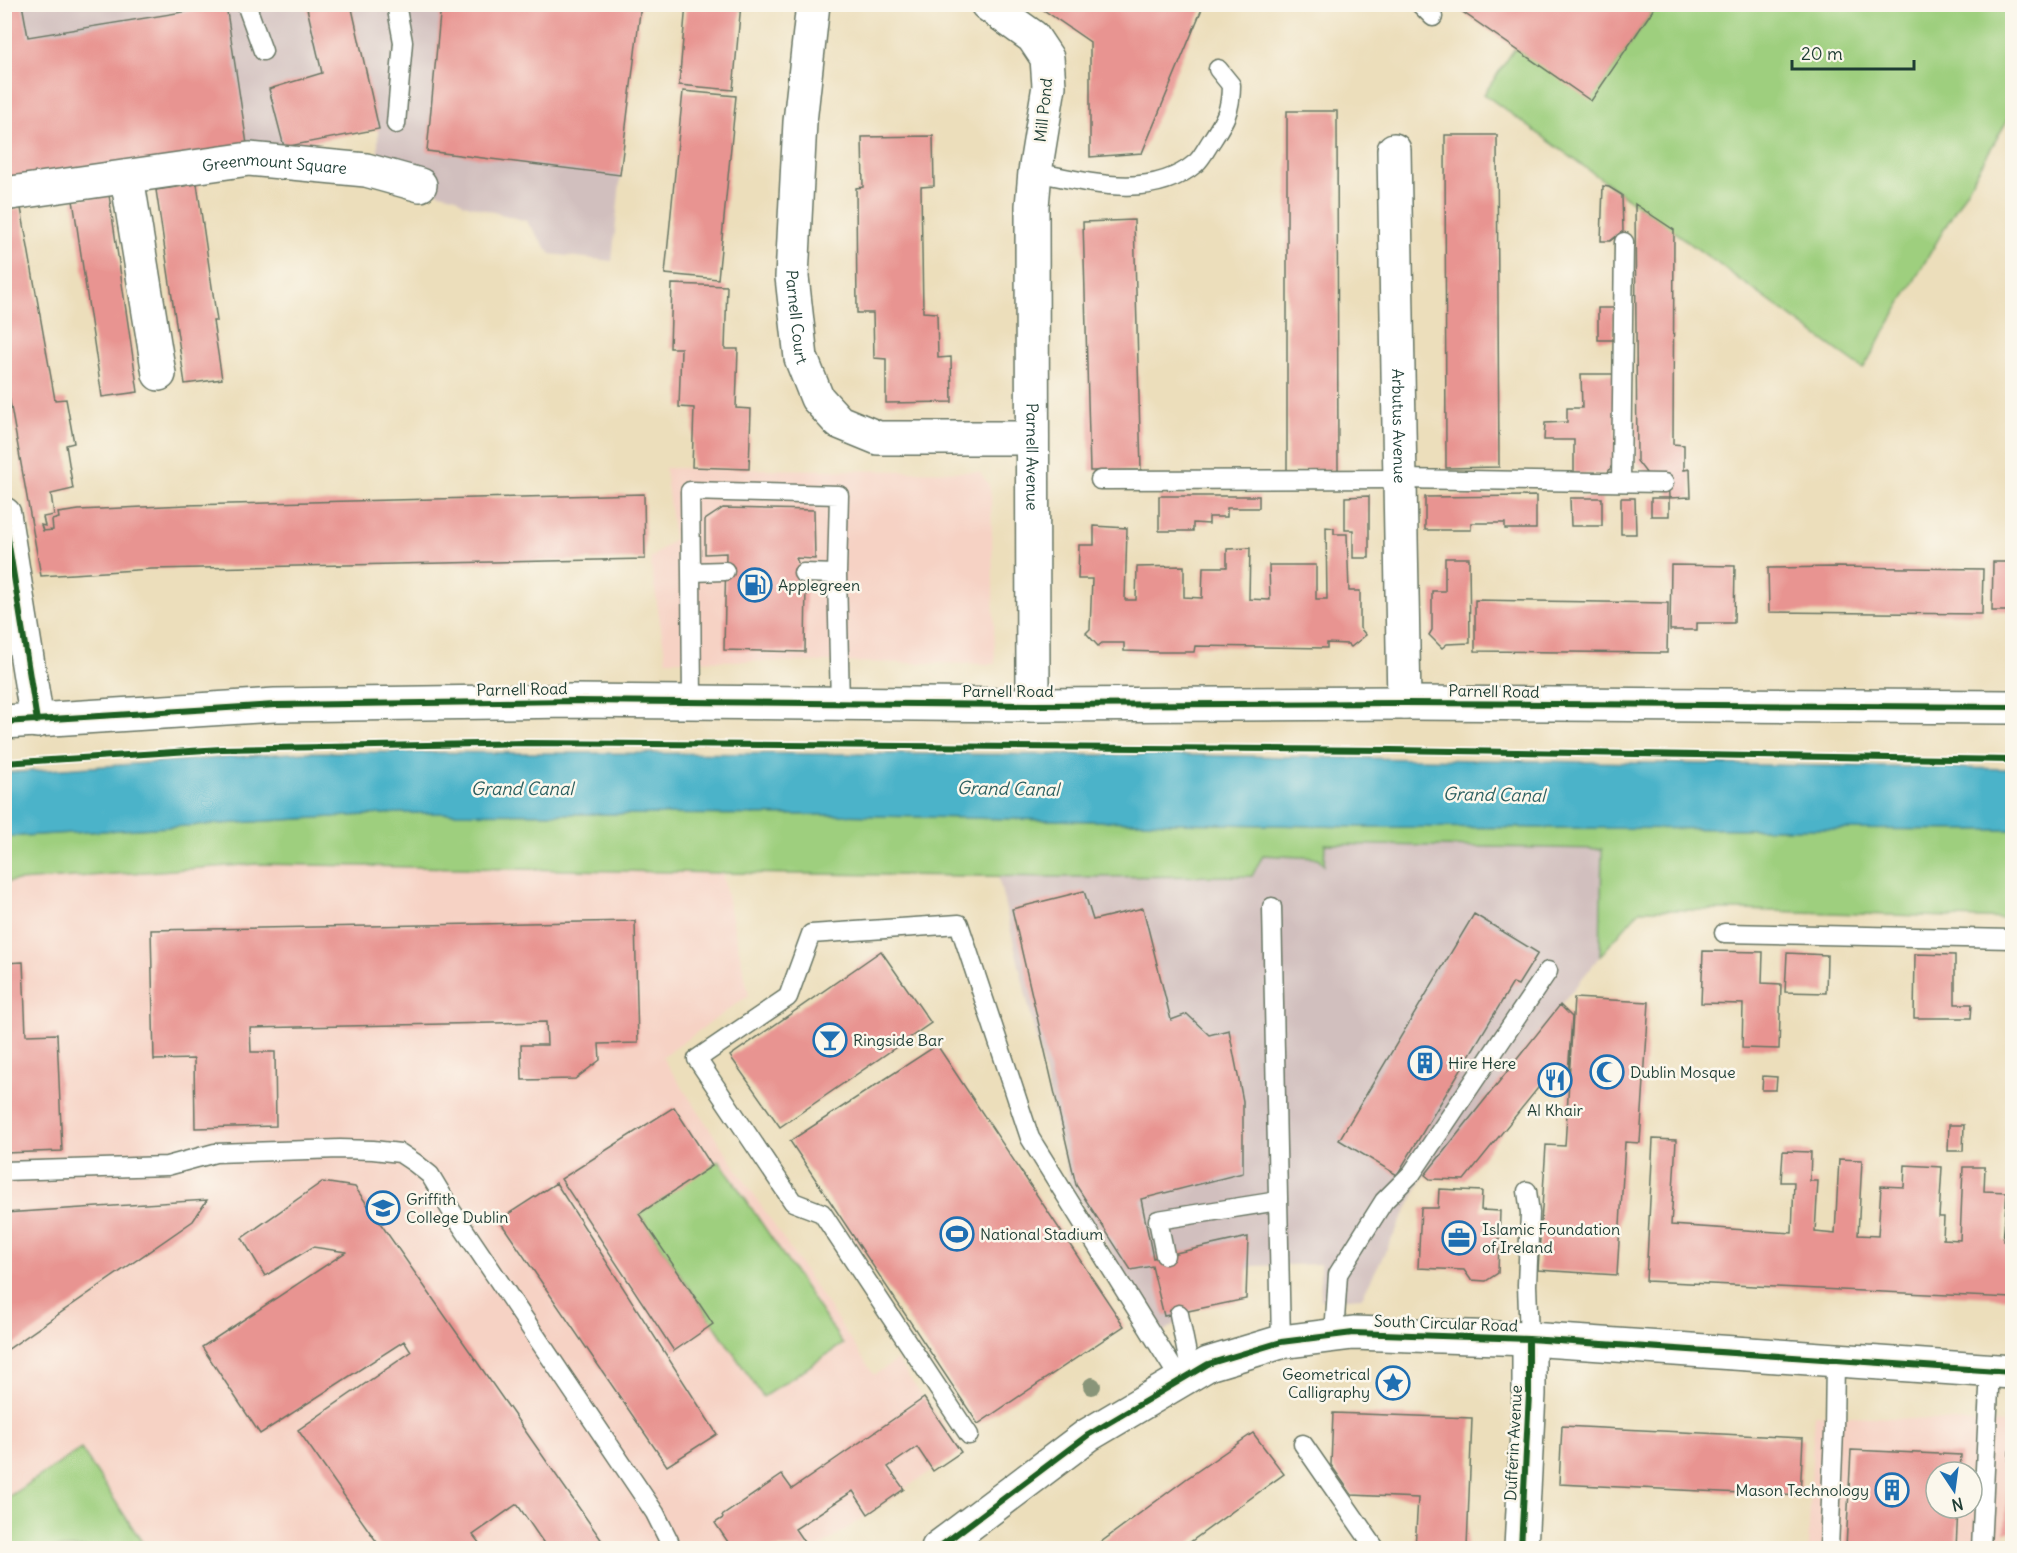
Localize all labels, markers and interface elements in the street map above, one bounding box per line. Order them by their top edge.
scale bar [1792,33,1914,71]
text: 20 m [1801,42,1843,65]
street label: Mill Pond [1030,77,1056,143]
street label: Greenmount Square [201,149,348,178]
street label: Parnell Court [782,269,813,368]
street label: Arbutus Avenue [1388,369,1410,483]
street label: Parnell Avenue [1022,403,1043,511]
fuel station icon: Applegreen [737,567,773,603]
place label: Applegreen [778,575,860,595]
street label: Parnell Road [476,678,568,700]
street label: Parnell Road [1448,680,1540,702]
street label: Parnell Road [962,681,1054,701]
water label: Grand Canal [957,776,1062,801]
water label: Grand Canal [471,777,576,800]
water label: Grand Canal [1443,782,1548,807]
bar icon: Ringside Bar [812,1022,848,1058]
place label: Ringside Bar [853,1030,944,1050]
building icon: Hire Here [1407,1045,1443,1081]
place label: Hire Here [1448,1053,1516,1073]
mosque icon: Dublin Mosque [1589,1054,1625,1090]
restaurant icon: Al Khair [1537,1062,1573,1098]
place label: Dublin Mosque [1630,1062,1736,1082]
place label: Al Khair [1527,1100,1583,1120]
place label: Griffith College Dublin [406,1189,508,1227]
school or university icon: Griffith College Dublin [365,1190,401,1226]
sports icon: National Stadium [939,1216,975,1252]
place label: Islamic Foundation of Ireland [1482,1219,1620,1257]
office icon: Islamic Foundation of Ireland [1441,1220,1477,1256]
place label: National Stadium [980,1224,1103,1244]
street label: South Circular Road [1374,1310,1518,1336]
place label: Geometrical Calligraphy [1282,1364,1370,1402]
place icon: Geometrical Calligraphy [1375,1365,1411,1401]
street label: Dufferin Avenue [1500,1384,1526,1502]
north arrow [1924,1460,1984,1520]
building icon: Mason Technology [1874,1472,1910,1508]
place label: Mason Technology [1736,1480,1869,1500]
text: N [1950,1494,1965,1516]

